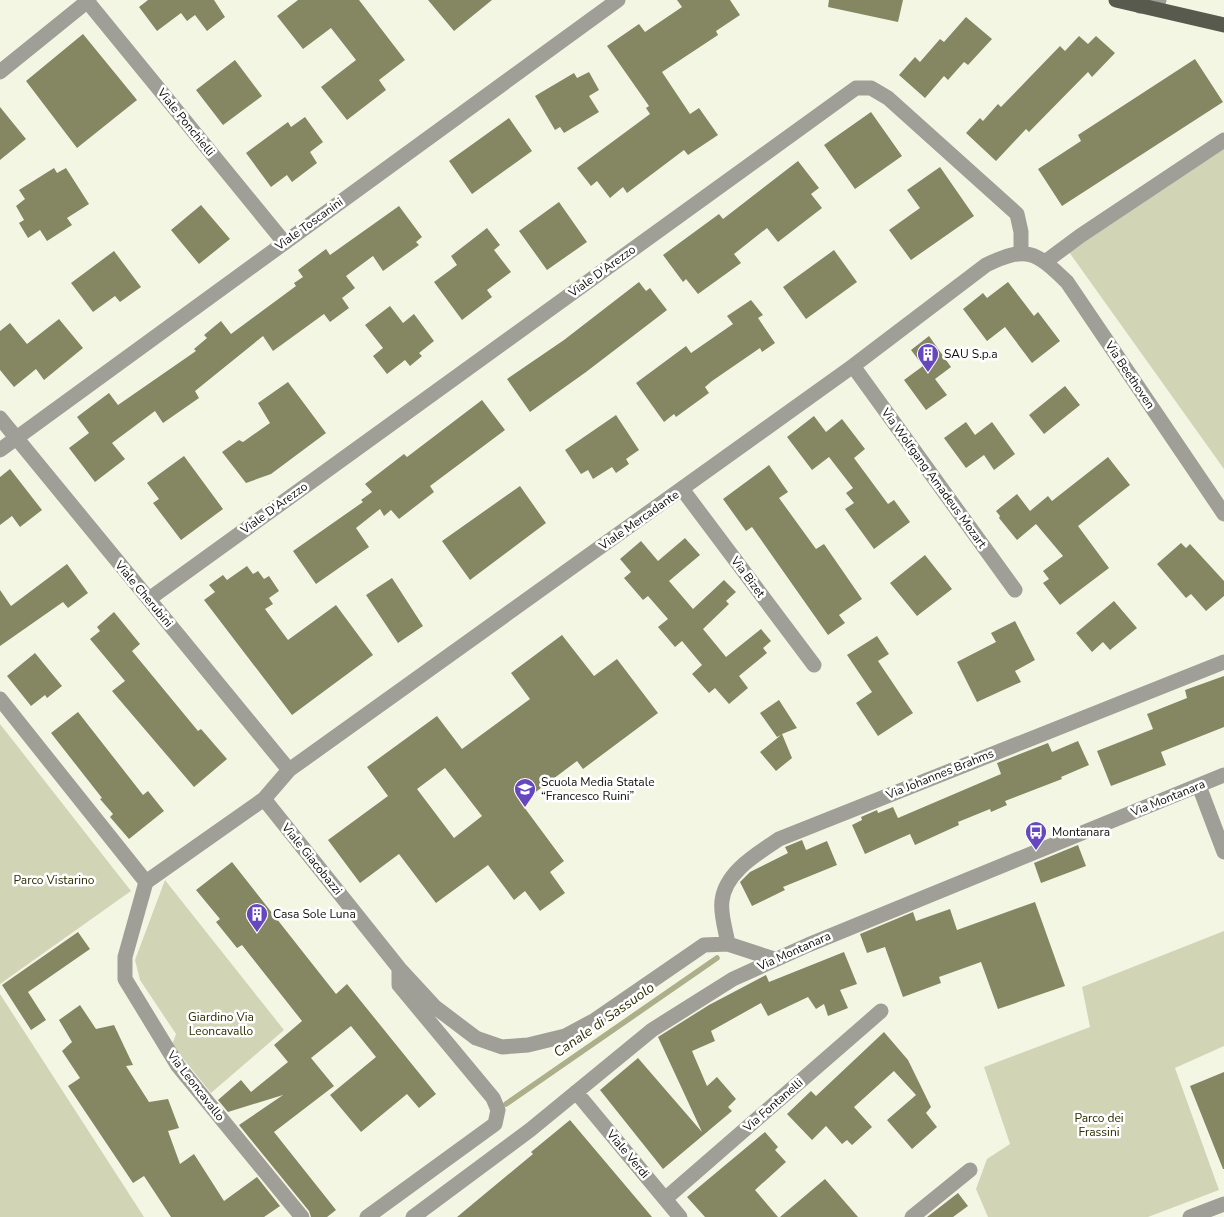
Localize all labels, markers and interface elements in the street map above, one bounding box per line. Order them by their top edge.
street label: Viale Ponchielli [153,84,218,159]
street label: Viale Toscanini [271,194,346,255]
street label: Viale D'Arezzo [565,241,639,301]
street label: Via Beethoven [1101,337,1159,412]
building icon: SAU S.p.a [916,342,940,373]
place label: SAU S.p.a [944,346,998,362]
street label: Via Wolfgang Amadeus Mozart [877,404,991,552]
street label: Viale D'Arezzo [237,478,311,538]
street label: Viale Mercadante [595,487,682,554]
street label: Via Bizet [727,552,769,601]
street label: Viale Cherubini [111,557,177,631]
street label: Via Johannes Brahms [883,745,996,803]
place label: Scuola Media Statale “Francesco Ruini” [541,774,655,804]
street label: Via Montanara [1128,776,1207,821]
school or university icon: Scuola Media Statale “Francesco Ruini” [513,777,537,808]
street label: Viale Giacobazzi [278,819,346,898]
bus stop icon: Montanara [1024,820,1048,851]
place label: Montanara [1052,824,1110,840]
park label: Parco Vistarino [14,872,95,888]
building icon: Casa Sole Luna [245,902,269,933]
place label: Casa Sole Luna [273,906,356,922]
street label: Via Montanara [754,928,833,975]
water label: Canale di Sassuolo [550,978,658,1062]
park label: Giardino Via Leoncavallo [188,1009,254,1039]
street label: Via Leoncavallo [163,1047,229,1125]
street label: Via Fontanelli [739,1075,806,1136]
park label: Parco dei Frassini [1074,1110,1124,1140]
street label: Viale Verdi [602,1126,653,1181]

